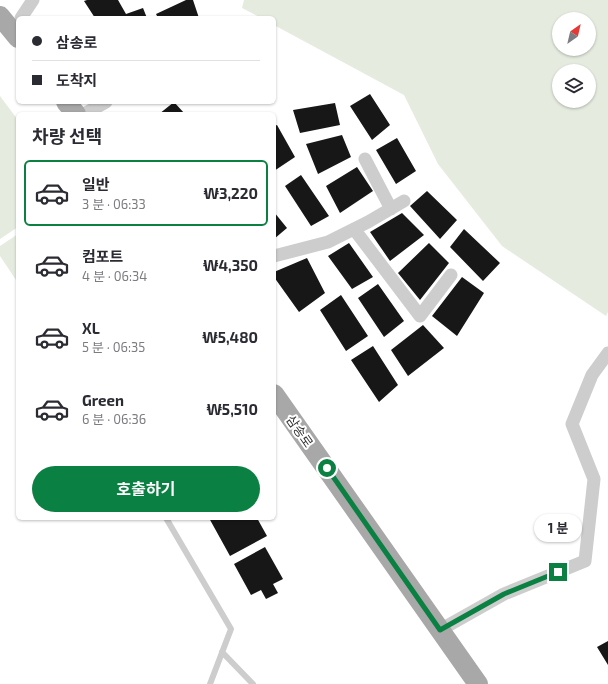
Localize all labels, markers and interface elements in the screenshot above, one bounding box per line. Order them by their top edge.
north arrow [552,12,596,56]
map controls [552,12,596,108]
text: 삼송로 [56,33,97,51]
button: layers [552,64,596,108]
text: 도착지 [56,71,97,89]
text: 차량 선택 [32,125,102,147]
icon: car [34,175,70,211]
text: 일반 [82,175,110,193]
text: ₩3,220 [204,184,258,202]
text: 3 분 · 06:33 [82,196,146,212]
icon: car [34,247,70,283]
text: 컴포트 [82,247,123,265]
text: ₩4,350 [203,256,258,274]
text: 4 분 · 06:34 [82,268,147,284]
icon: car [34,319,70,355]
text: XL [82,319,100,337]
text: ₩5,480 [202,328,258,346]
text: 5 분 · 06:35 [82,339,145,355]
icon: car [34,391,70,427]
text: Green [82,391,124,409]
text: ₩5,510 [206,400,258,418]
text: 6 분 · 06:36 [82,411,146,427]
street label: 삼송로 [283,412,317,450]
route start [318,459,336,477]
button: 호출하기 [32,466,260,512]
callout: 1 분 [534,514,582,542]
text: 1 분 [548,520,568,536]
route end [549,563,567,581]

